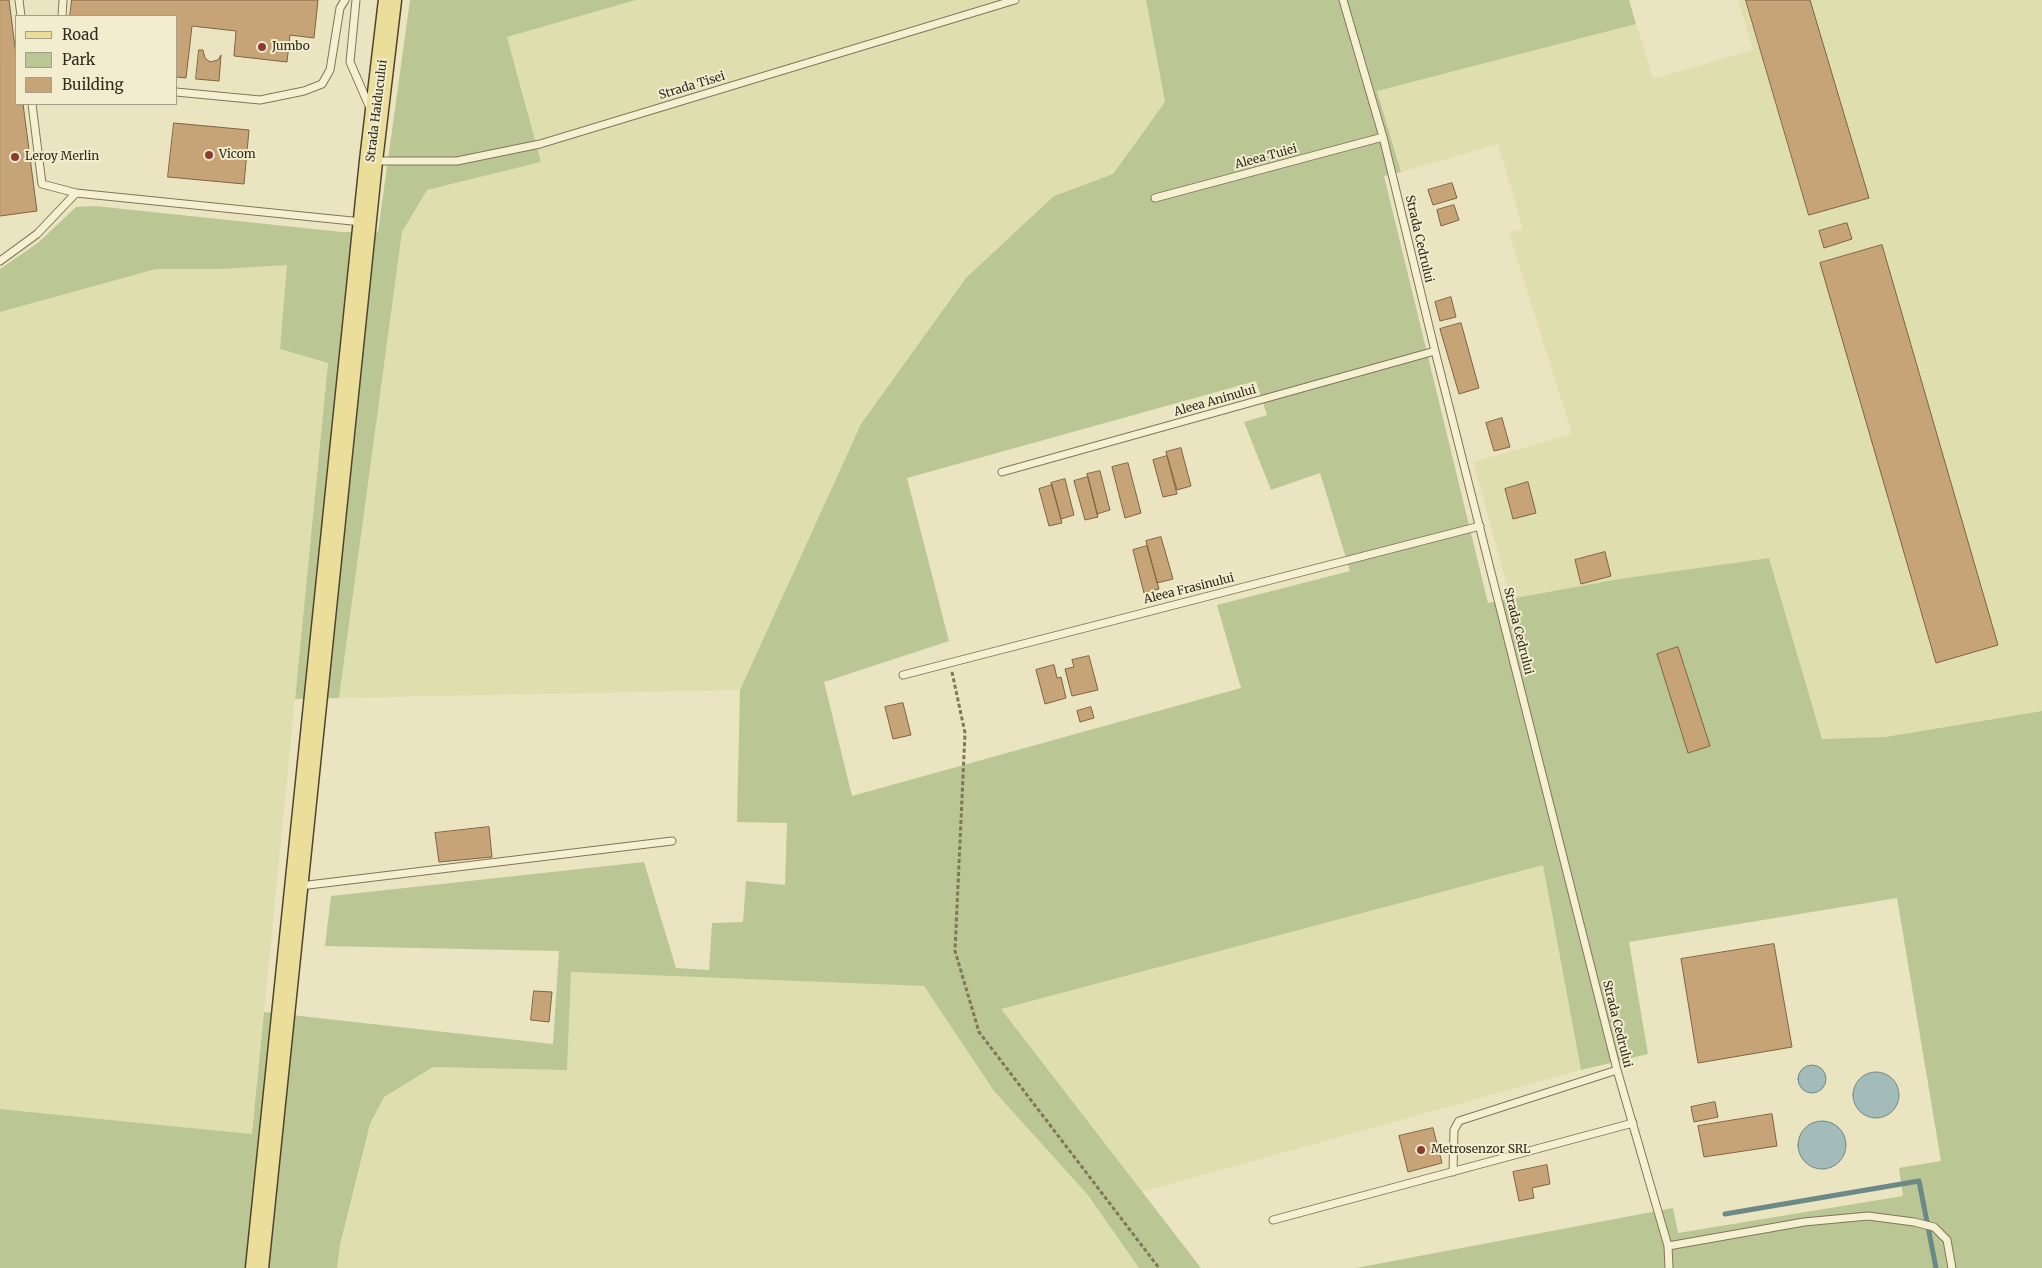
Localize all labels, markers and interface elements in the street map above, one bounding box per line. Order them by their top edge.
legend [15,15,178,105]
text: Road [62,25,98,44]
place label: Jumbo [272,40,310,54]
marker: Jumbo [256,41,268,53]
text: Park [62,50,95,69]
street label: Strada Haiducului [364,59,390,163]
street label: Strada Tisei [657,69,727,103]
text: Building [62,75,124,94]
street label: Aleea Tuiei [1233,142,1299,172]
place label: Vicom [219,148,256,162]
marker: Vicom [203,149,215,161]
place label: Leroy Merlin [25,150,99,164]
marker: Leroy Merlin [9,151,21,163]
street label: Strada Cedrului [1402,194,1436,284]
street label: Aleea Aninului [1172,382,1258,420]
street label: Aleea Frasinului [1142,571,1236,607]
street label: Strada Cedrului [1500,586,1536,676]
street label: Strada Cedrului [1599,979,1635,1069]
place label: Metrosenzor SRL [1431,1143,1530,1157]
marker: Metrosenzor SRL [1415,1144,1427,1156]

